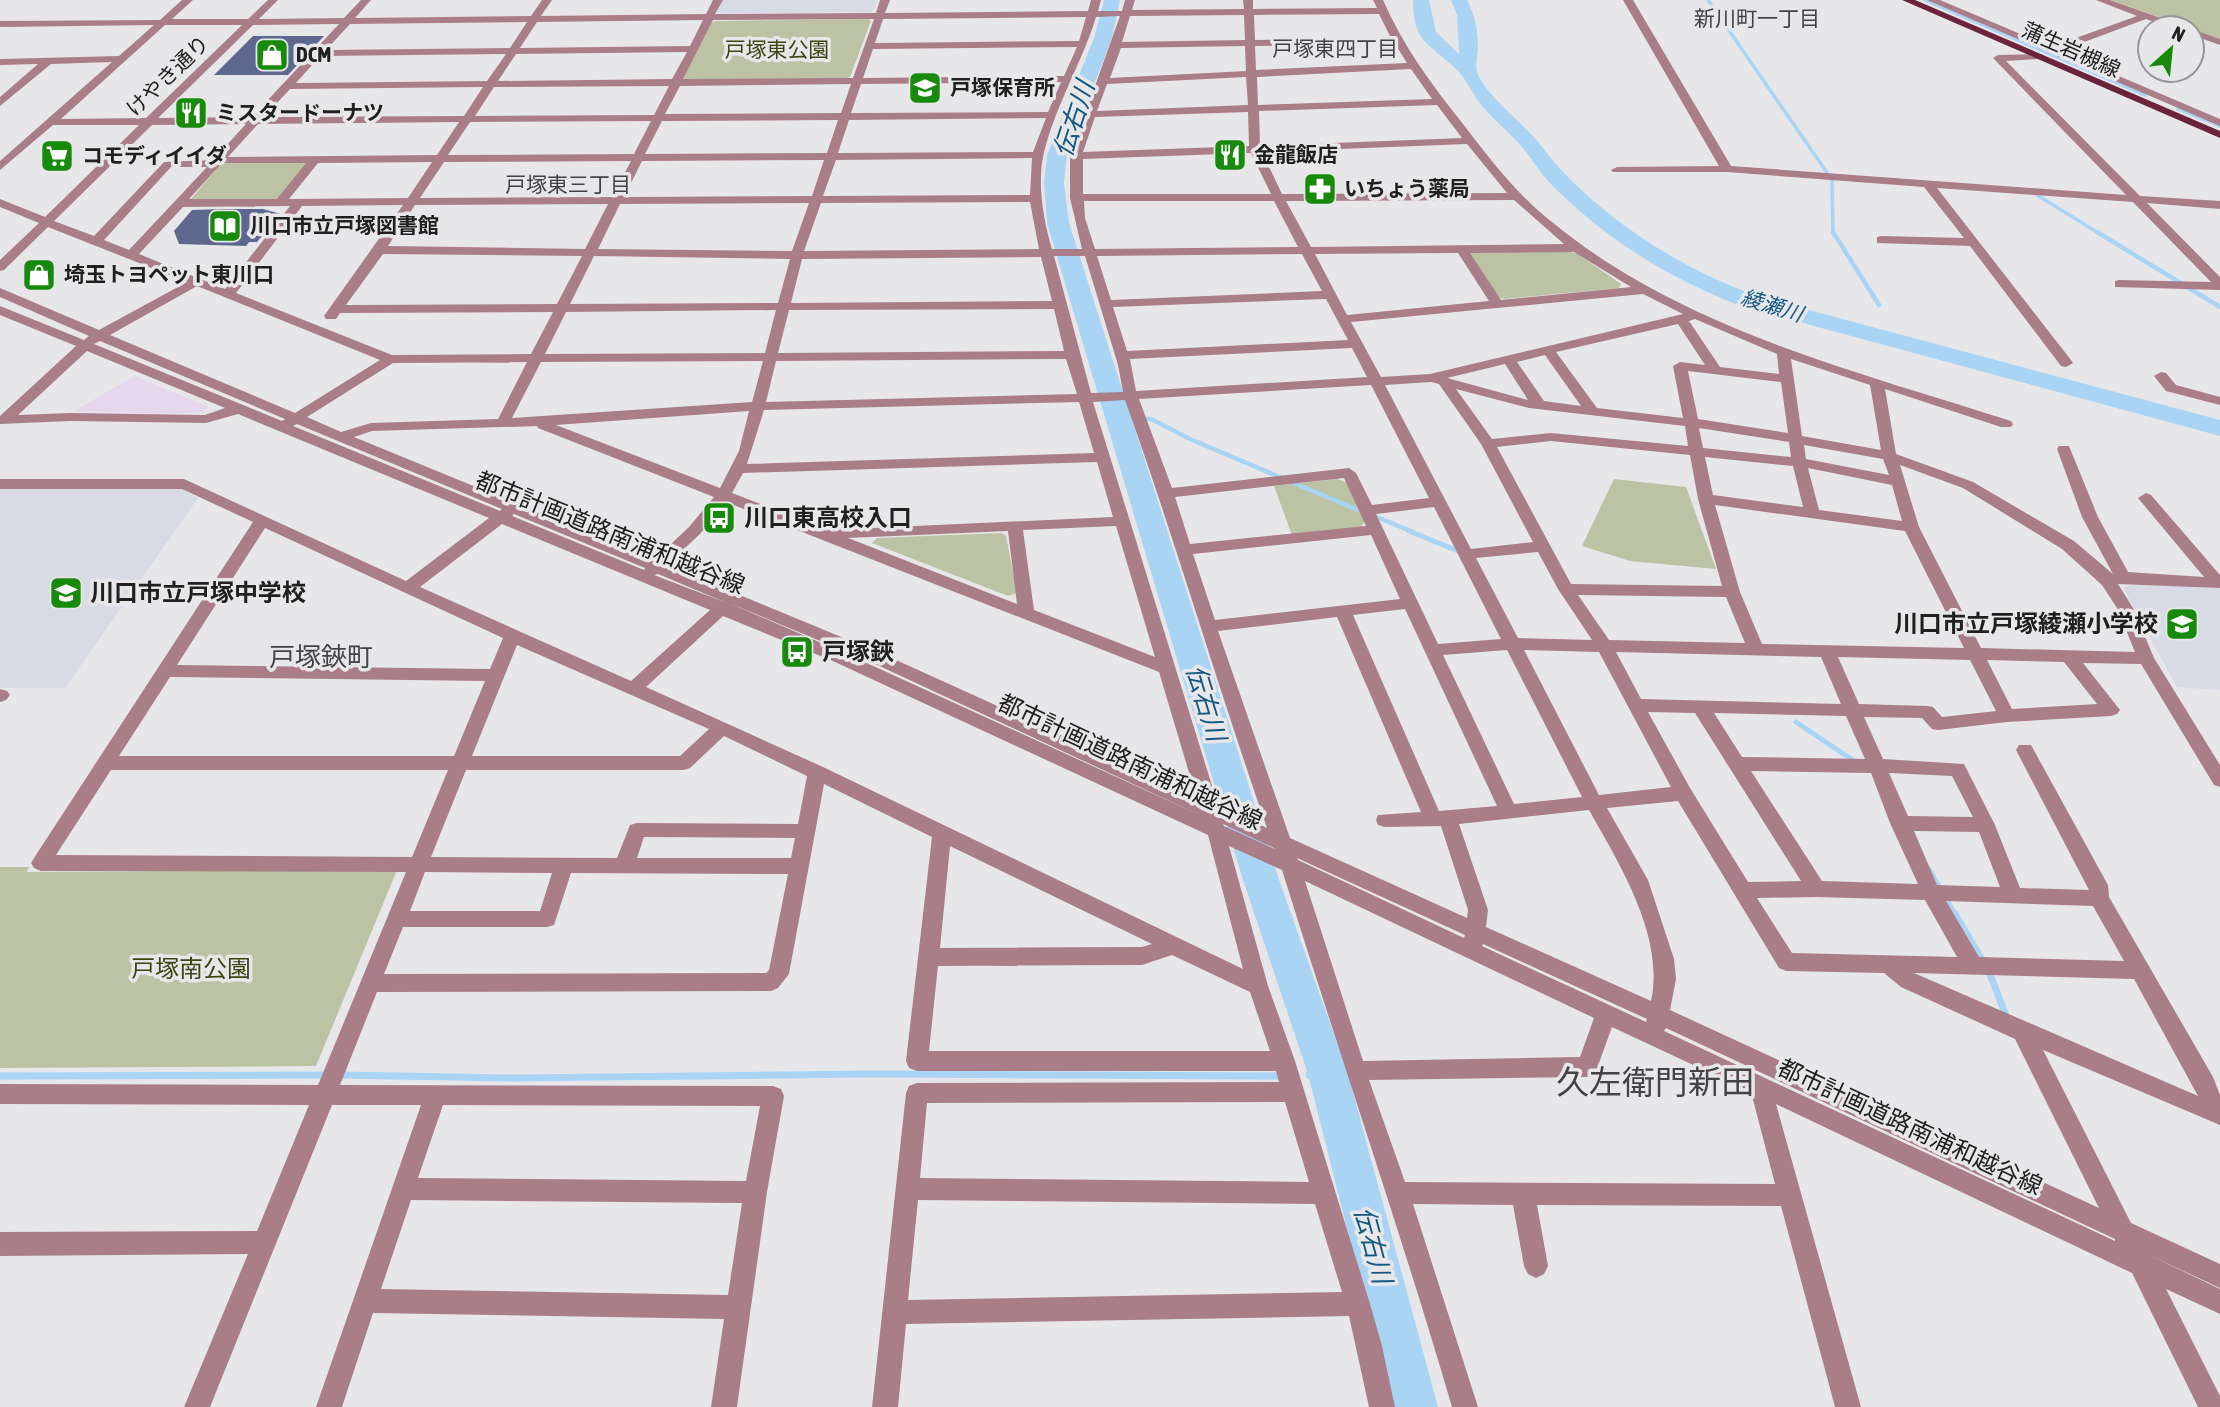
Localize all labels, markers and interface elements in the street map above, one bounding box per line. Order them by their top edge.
district label: 新川町一丁目 [1694,6,1820,30]
north arrow [2136,14,2206,84]
street label: 蒲生岩槻線 [2019,17,2124,81]
text: N [2169,22,2189,46]
street label: けやき通り [121,30,213,120]
shop icon: DCM [253,36,291,74]
district label: 戸塚東四丁目 [1272,36,1398,60]
park label: 戸塚東公園 [725,37,830,61]
place label: DCM [296,42,331,66]
school or university icon: 戸塚保育所 [906,69,944,107]
water label: 伝右川 [1048,74,1101,161]
place label: 戸塚保育所 [950,75,1055,99]
restaurant icon: ミスタードーナツ [172,94,210,132]
place label: ミスタードーナツ [216,100,384,124]
restaurant icon: 金龍飯店 [1211,136,1249,174]
supermarket icon: コモディイイダ [38,137,76,175]
place label: 金龍飯店 [1254,142,1338,166]
place label: コモディイイダ [82,143,227,167]
pharmacy icon: いちょう薬局 [1301,170,1339,208]
district label: 戸塚東三丁目 [505,172,631,196]
place label: いちょう薬局 [1344,176,1470,200]
library icon: 川口市立戸塚図書館 [206,207,244,245]
place label: 川口市立戸塚図書館 [250,213,439,237]
shop icon: 埼玉トヨペット東川口 [20,256,58,294]
place label: 埼玉トヨペット東川口 [64,262,274,286]
water label: 綾瀬川 [1739,284,1808,326]
street label: 都市計画道路南浦和越谷線 [472,466,749,599]
bus stop icon: 川口東高校入口 [700,499,738,537]
place label: 川口東高校入口 [744,504,912,531]
school or university icon: 川口市立戸塚中学校 [47,574,85,612]
place label: 川口市立戸塚中学校 [90,579,306,606]
school or university icon: 川口市立戸塚綾瀬小学校 [2163,605,2201,643]
place label: 川口市立戸塚綾瀬小学校 [1894,610,2158,637]
bus stop icon: 戸塚鋏 [778,633,816,671]
place label: 戸塚鋏 [822,638,894,665]
district label: 戸塚鋏町 [269,642,373,672]
water label: 伝右川 [1180,661,1233,748]
street label: 都市計画道路南浦和越谷線 [994,688,1266,835]
park label: 戸塚南公園 [131,955,251,982]
street label: 都市計画道路南浦和越谷線 [1774,1053,2046,1200]
district label: 久左衛門新田 [1556,1063,1754,1101]
water label: 伝右川 [1348,1203,1398,1289]

